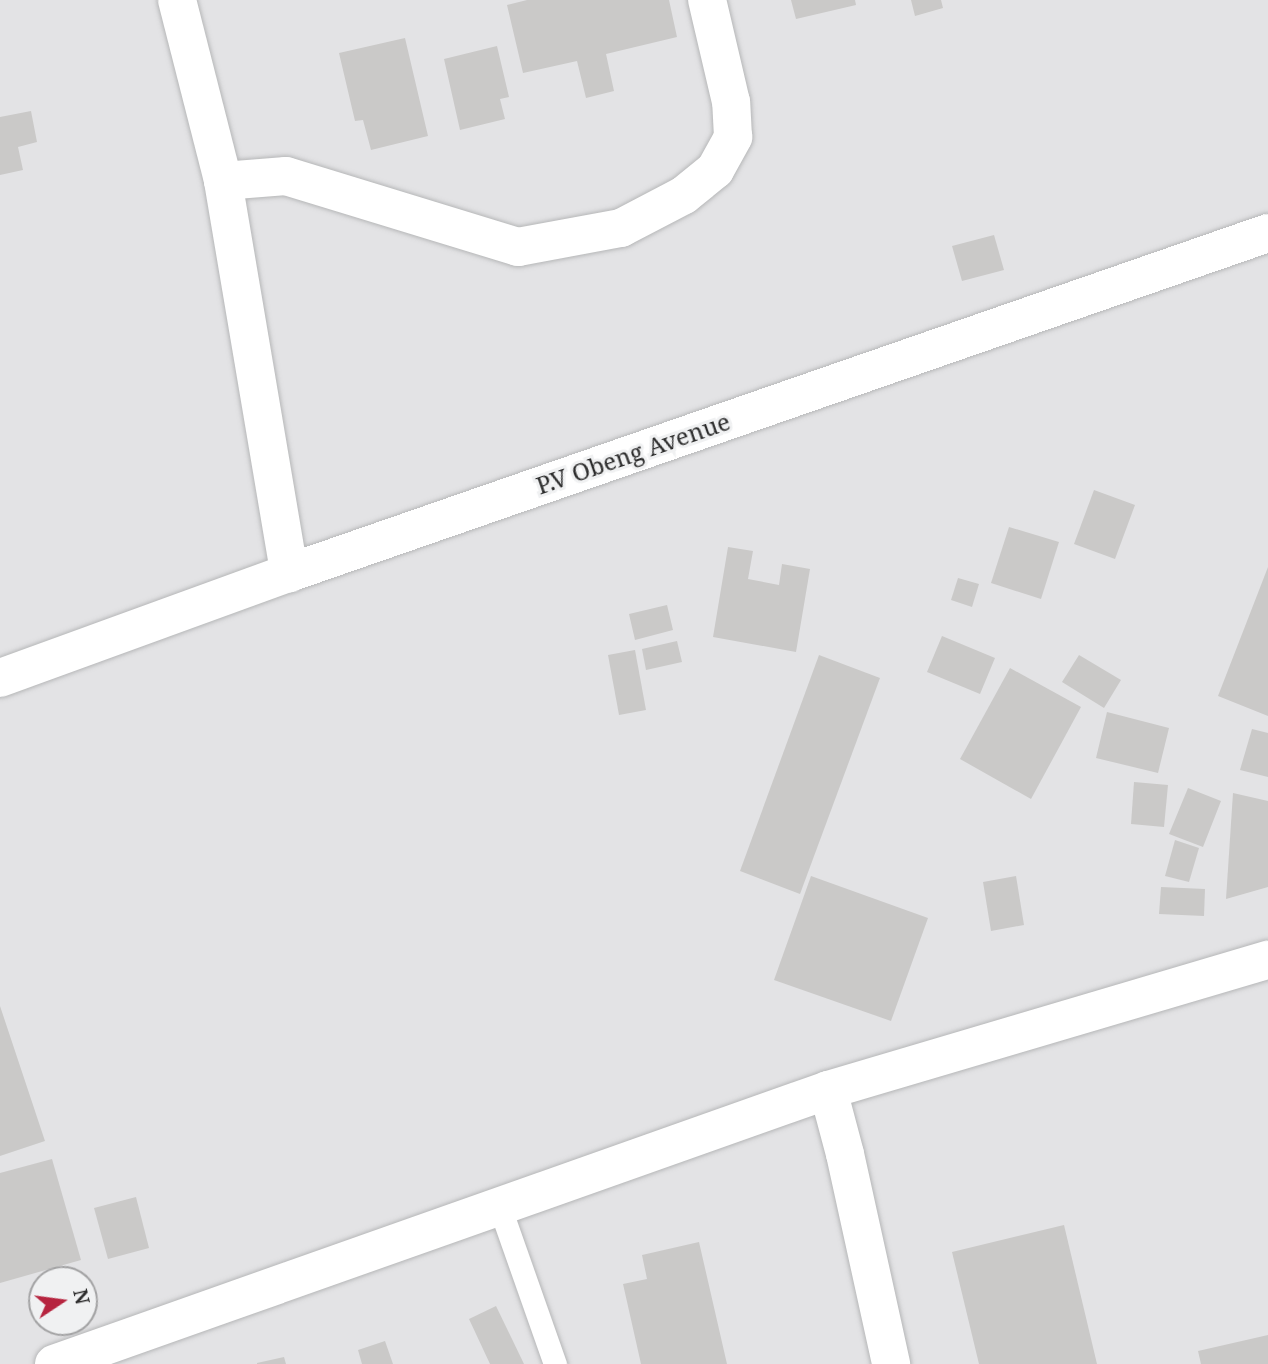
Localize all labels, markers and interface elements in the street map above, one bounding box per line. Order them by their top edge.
street label: P.V Obeng Avenue [532,406,734,500]
north arrow [28,1266,98,1336]
text: N [67,1286,96,1307]

